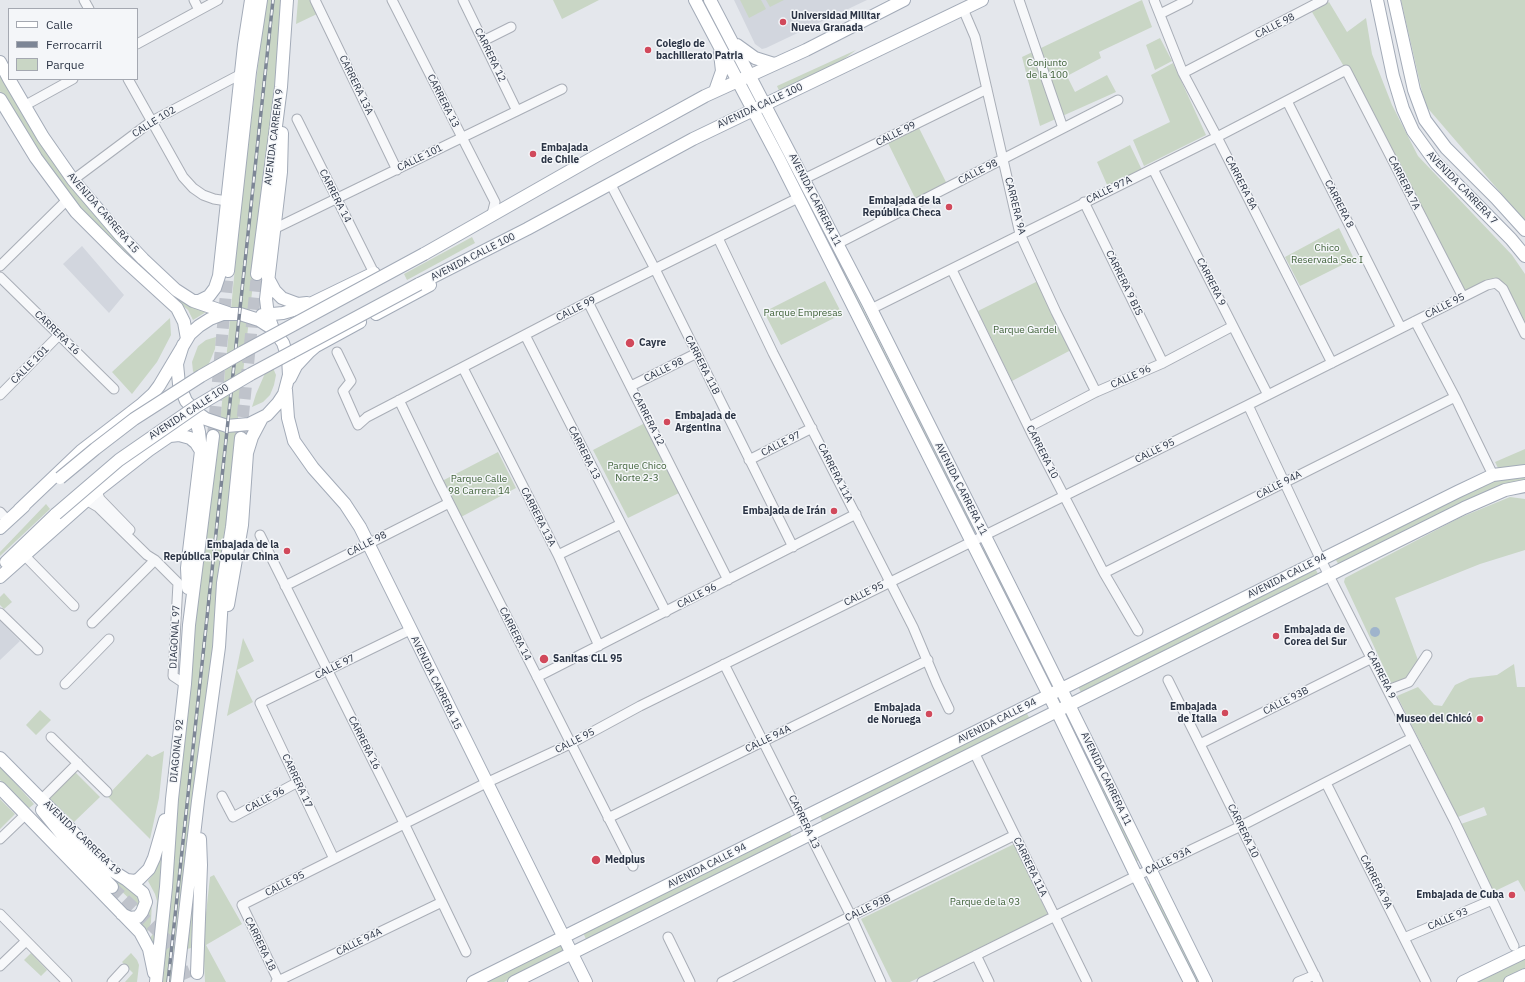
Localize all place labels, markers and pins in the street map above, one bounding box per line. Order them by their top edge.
place label: Universidad Militar Nueva Granada [791,10,880,34]
marker: Universidad Militar Nueva Granada [778,17,788,27]
place label: Colegio de bachillerato Patria [656,38,743,62]
marker: Colegio de bachillerato Patria [643,45,653,55]
place label: Embajada de Chile [541,142,588,166]
marker: Embajada de Chile [528,149,538,159]
place label: Embajada de la República Checa [863,195,941,218]
marker: Embajada de la República Checa [944,202,954,212]
marker: Cayre [624,337,636,349]
place label: Cayre [639,337,666,349]
place label: Embajada de Argentina [675,410,736,434]
marker: Embajada de Argentina [662,417,672,427]
place label: Embajada de Irán [743,505,826,517]
marker: Embajada de Irán [829,506,839,516]
place label: Embajada de la República Popular China [163,539,279,562]
marker: Embajada de la República Popular China [282,546,292,556]
place label: Embajada de Corea del Sur [1284,624,1347,648]
marker: Embajada de Corea del Sur [1271,631,1281,641]
marker: Sanitas CLL 95 [538,653,550,665]
place label: Sanitas CLL 95 [553,653,622,665]
place label: Embajada de Italia [1170,701,1217,724]
place label: Embajada de Noruega [867,702,921,726]
marker: Embajada de Italia [1220,708,1230,718]
marker: Embajada de Noruega [924,709,934,719]
place label: Museo del Chicó [1396,713,1472,725]
marker: Museo del Chicó [1475,714,1485,724]
marker: Medplus [590,854,602,866]
place label: Medplus [605,854,645,866]
place label: Embajada de Cuba [1416,889,1504,901]
marker: Embajada de Cuba [1507,890,1517,900]

